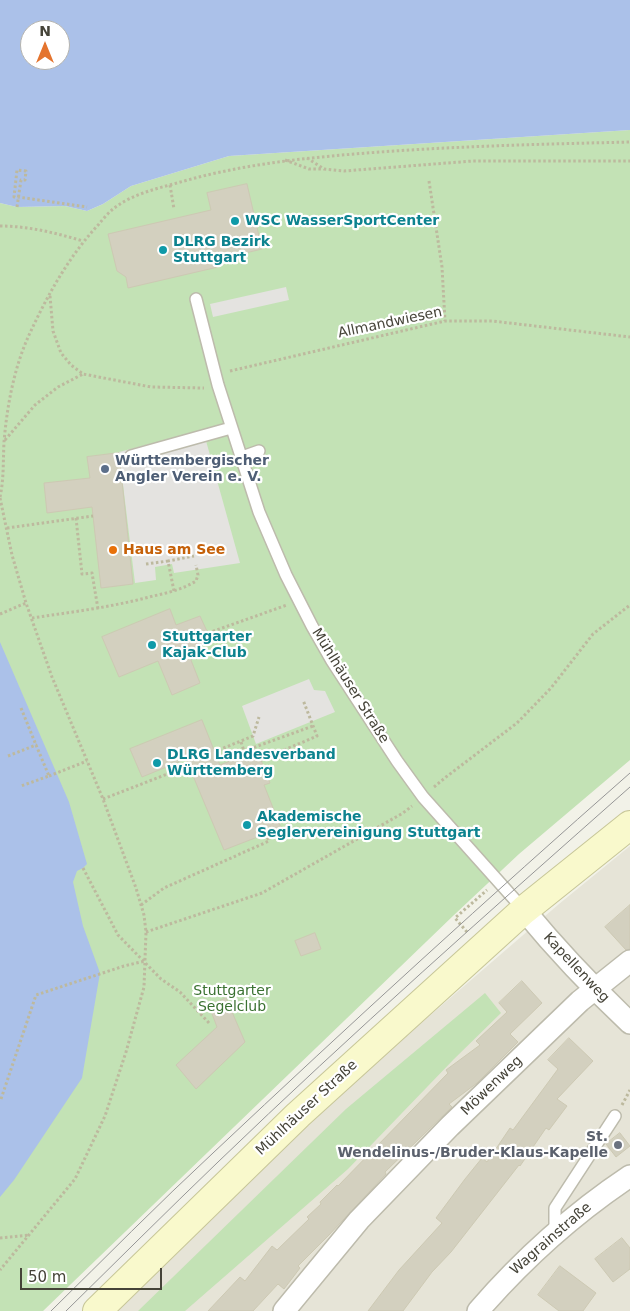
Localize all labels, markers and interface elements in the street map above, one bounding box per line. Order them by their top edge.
north arrow [20,20,70,70]
text: N [39,23,51,39]
place label: WSC WasserSportCenter [245,213,439,229]
marker: WSC WasserSportCenter [229,215,241,227]
place label: DLRG Bezirk Stuttgart [173,234,270,266]
marker: DLRG Bezirk Stuttgart [157,244,169,256]
street label: Allmandwiesen [336,304,444,342]
place label: Württembergischer Angler Verein e. V. [115,453,269,486]
marker: Württembergischer Angler Verein e. V. [99,463,111,475]
place label: Haus am See [123,542,225,558]
marker: Haus am See [107,544,119,556]
street label: Mühlhäuser Straße [308,625,392,747]
place label: Stuttgarter Kajak-Club [162,629,252,662]
marker: Stuttgarter Kajak-Club [146,639,158,651]
place label: DLRG Landesverband Württemberg [167,747,336,780]
marker: DLRG Landesverband Württemberg [151,757,163,769]
place label: Akademische Seglervereinigung Stuttgart [257,809,480,842]
marker: Akademische Seglervereinigung Stuttgart [241,819,253,831]
street label: Kapellenweg [539,930,613,1006]
park label: Stuttgarter Segelclub [193,983,271,1016]
street label: Möwenweg [458,1053,526,1119]
street label: Mühlhäuser Straße [253,1057,361,1159]
place label: St. Wendelinus-/Bruder-Klaus-Kapelle [337,1129,608,1162]
marker: St. Wendelinus-/Bruder-Klaus-Kapelle [612,1139,624,1151]
street label: Wagrainstraße [507,1199,595,1279]
scale bar [22,1258,165,1290]
text: 50 m [28,1268,66,1286]

